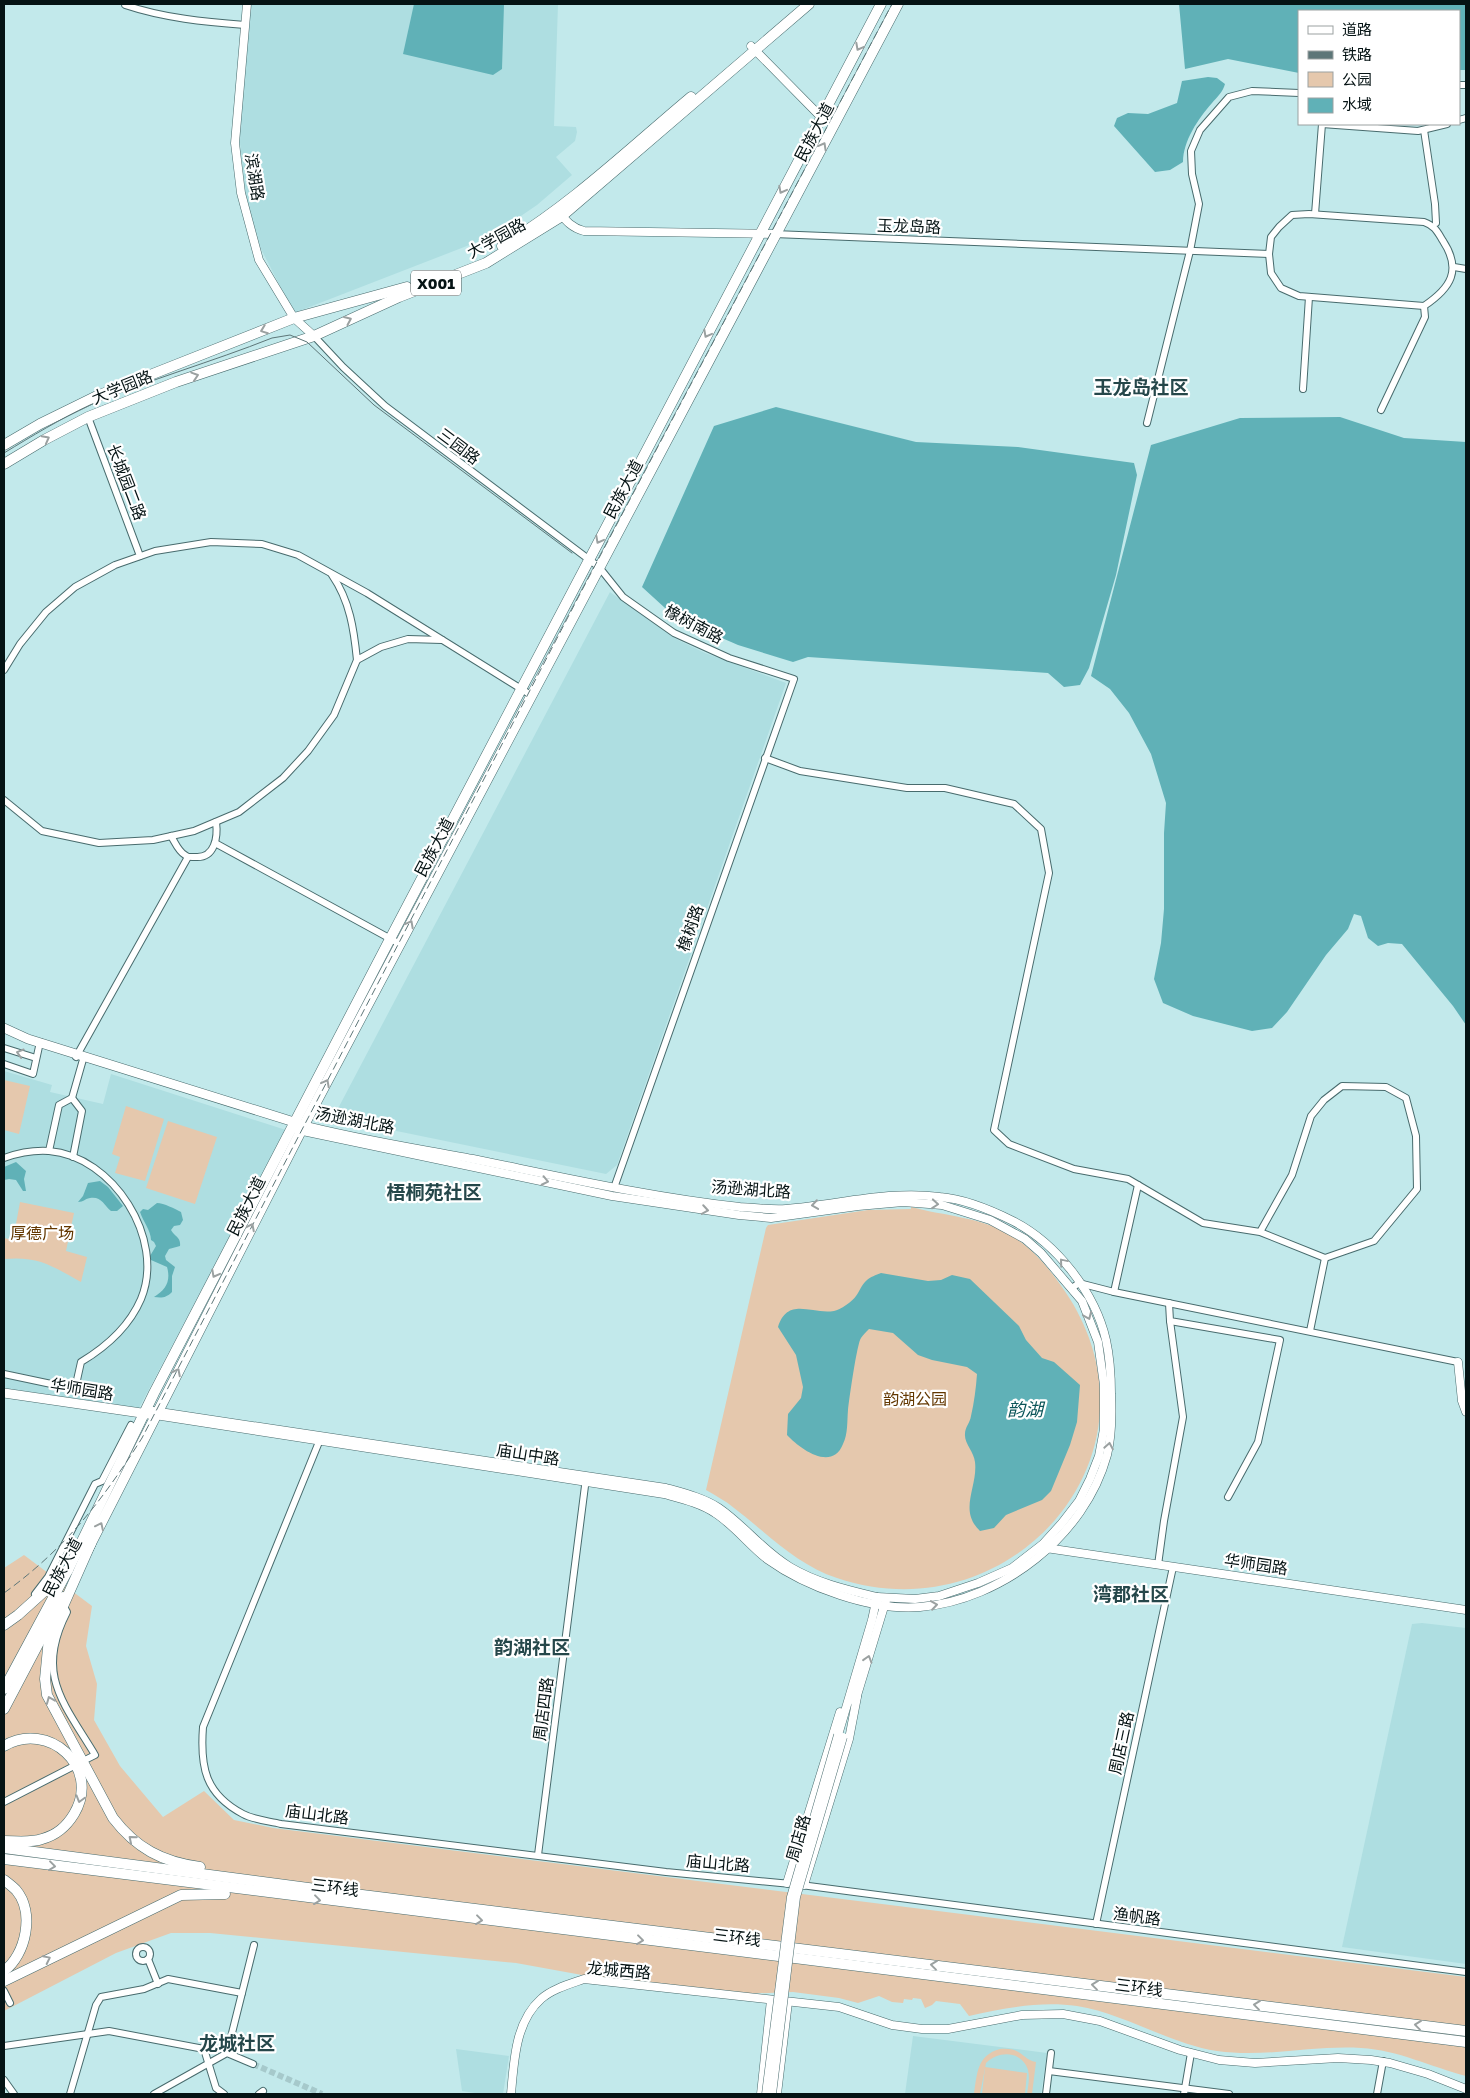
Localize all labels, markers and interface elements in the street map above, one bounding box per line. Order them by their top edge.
legend [1298,10,1460,125]
text: 道路 [1342,20,1372,38]
one-way arrow [855,42,865,51]
text: 铁路 [1342,45,1372,63]
text: 公园 [1342,70,1372,88]
text: 水域 [1342,95,1372,113]
street label: 民族大道 [790,99,838,165]
one-way arrow [817,142,827,151]
street label: 滨湖路 [241,152,269,202]
one-way arrow [778,185,788,194]
street label: 大学园路 [463,214,529,262]
street label: 玉龙岛路 [877,215,941,237]
road number: X001 [411,270,461,296]
one-way arrow [343,316,352,327]
one-way arrow [260,325,268,335]
one-way arrow [703,329,713,338]
street label: 大学园路 [89,366,155,408]
one-way arrow [190,372,199,382]
district label: 玉龙岛社区 [1093,375,1189,398]
street label: 三园路 [434,424,484,468]
one-way arrow [40,435,49,445]
street label: 长城园二路 [103,441,151,523]
street label: 民族大道 [599,456,647,522]
one-way arrow [595,535,605,544]
street label: 橡树南路 [661,600,727,648]
street label: 民族大道 [410,814,458,880]
street label: 橡树路 [673,902,707,954]
one-way arrow [404,920,414,929]
one-way arrow [16,1048,25,1058]
one-way arrow [320,1079,330,1088]
street label: 汤逊湖北路 [314,1103,396,1137]
street label: 民族大道 [223,1173,269,1239]
one-way arrow [540,1176,549,1186]
street label: 汤逊湖北路 [710,1176,792,1202]
district label: 梧桐苑社区 [386,1180,482,1203]
one-way arrow [811,1199,819,1210]
one-way arrow [932,1199,940,1210]
one-way arrow [701,1204,709,1215]
park label: 厚德广场 [10,1223,74,1243]
one-way arrow [245,1224,255,1233]
one-way arrow [1060,1259,1068,1268]
one-way arrow [211,1269,221,1278]
one-way arrow [1082,1311,1093,1320]
one-way arrow [171,1368,181,1377]
street label: 华师园路 [49,1374,115,1404]
park label: 韵湖公园 [883,1389,947,1409]
water label: 韵湖 [1007,1398,1046,1420]
street label: 庙山中路 [495,1439,561,1469]
one-way arrow [1103,1442,1113,1451]
one-way arrow [93,1522,104,1531]
street label: 民族大道 [38,1534,86,1600]
street label: 华师园路 [1223,1550,1289,1578]
district label: 湾郡社区 [1093,1582,1169,1605]
one-way arrow [930,1600,938,1611]
district label: 韵湖社区 [494,1635,570,1658]
one-way arrow [863,1656,873,1664]
street label: 周店四路 [529,1676,557,1742]
one-way arrow [46,1696,56,1705]
street label: 周店三路 [1105,1710,1137,1776]
one-way arrow [76,1794,86,1802]
street label: 庙山北路 [284,1800,350,1828]
street label: 周店路 [782,1812,814,1864]
one-way arrow [128,1836,137,1845]
street label: 庙山北路 [685,1850,751,1876]
one-way arrow [48,1860,56,1870]
street label: 三环线 [310,1874,360,1900]
one-way arrow [314,1894,322,1905]
street label: 渔帆路 [1112,1903,1162,1929]
one-way arrow [475,1914,483,1925]
street label: 三环线 [712,1924,762,1950]
one-way arrow [636,1934,644,1945]
one-way arrow [42,1955,51,1965]
street label: 龙城西路 [586,1957,652,1983]
one-way arrow [930,1960,938,1971]
street label: 三环线 [1114,1974,1164,2000]
one-way arrow [1091,1980,1099,1991]
one-way arrow [1252,2000,1260,2011]
one-way arrow [1414,2020,1422,2031]
district label: 龙城社区 [199,2031,275,2054]

